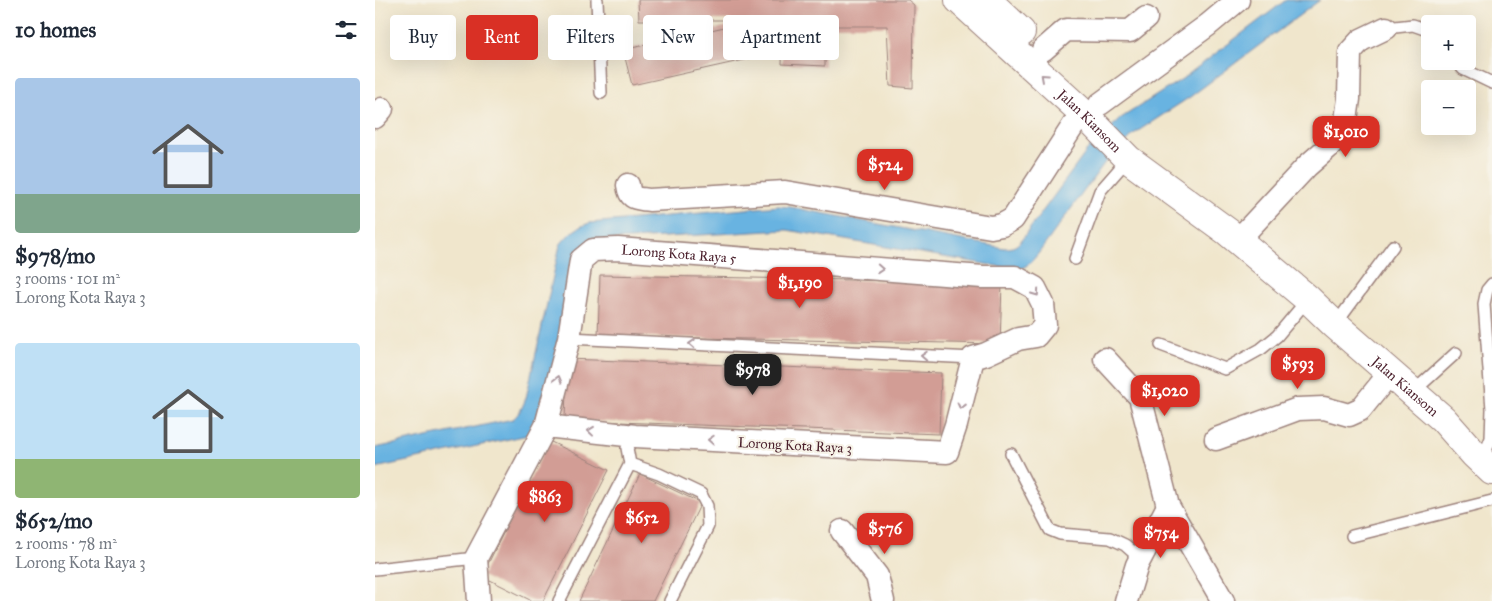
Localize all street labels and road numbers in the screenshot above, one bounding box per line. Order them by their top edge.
street label: Jalan Kiansom [1052,85,1125,156]
street label: Lorong Kota Raya 5 [621,241,737,267]
street label: Jalan Kiansom [1366,352,1442,420]
street label: Lorong Kota Raya 3 [737,434,853,457]

